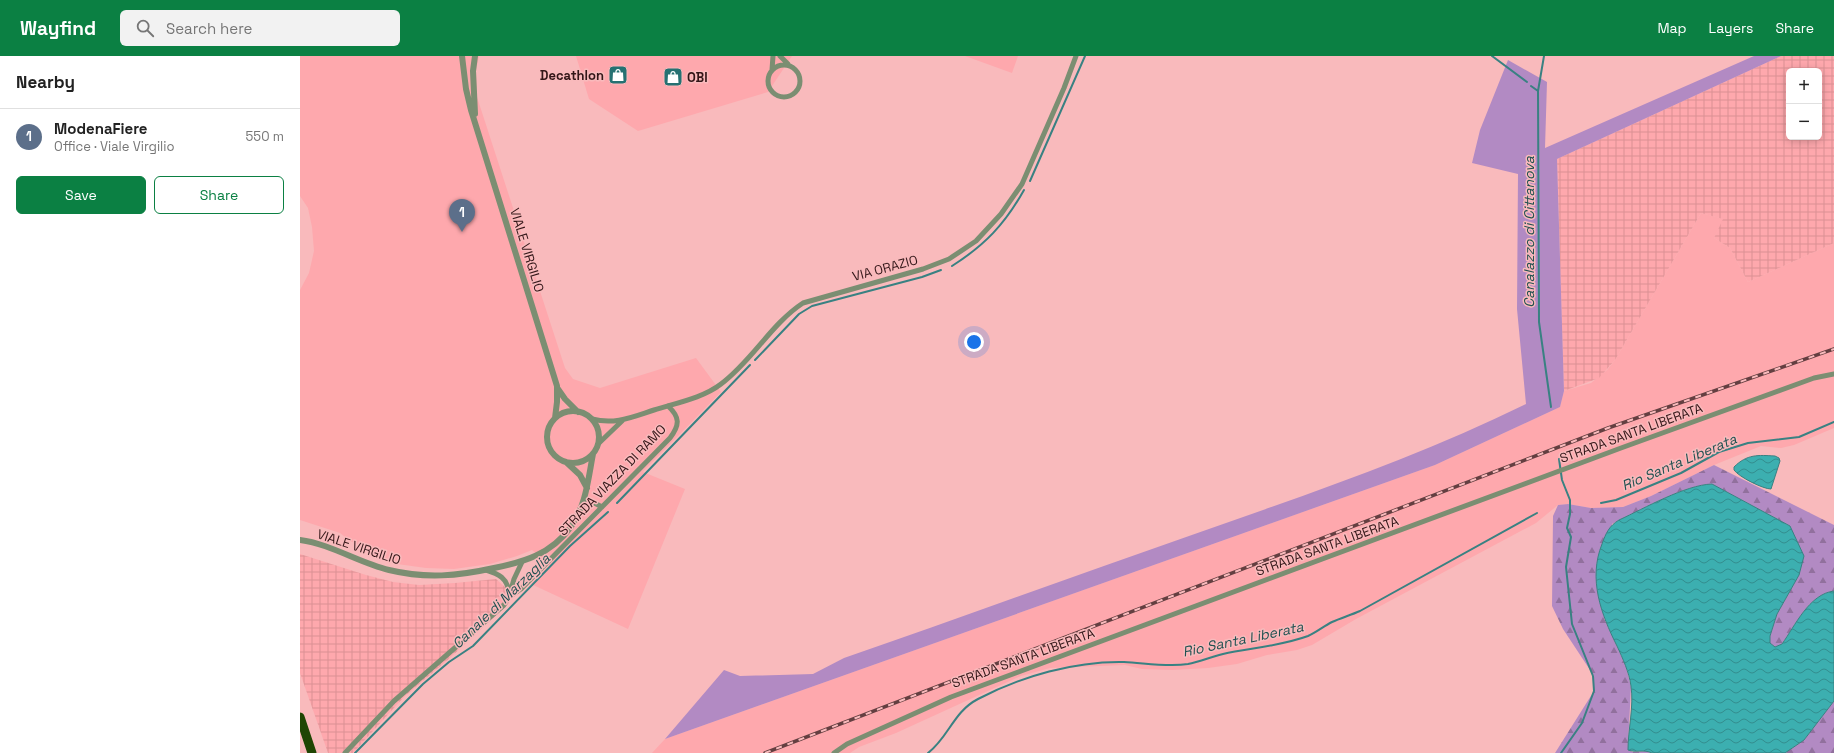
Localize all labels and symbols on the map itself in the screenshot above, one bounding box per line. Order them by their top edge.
shop icon: Decathlon [607,64,629,86]
shop icon: OBI [662,66,684,88]
place label: Decathlon [540,67,604,84]
place label: OBI [687,69,708,86]
water label: Canalazzo di Cittanova [1520,155,1538,308]
pin: 1 [449,199,475,232]
street label: VIALE VIRGILIO [506,206,548,294]
street label: VIA ORAZIO [850,251,920,285]
your location [964,332,984,352]
street label: STRADA SANTA LIBERATA [1557,399,1705,467]
street label: STRADA VIAZZA DI RAMO [554,421,670,539]
water label: Rio Santa Liberata [1619,429,1740,494]
street label: STRADA SANTA LIBERATA [1253,512,1401,580]
street label: VIALE VIRGILIO [315,525,403,569]
water label: Canale di Marzaglia [448,549,555,652]
water label: Rio Santa Liberata [1181,617,1306,661]
street label: STRADA SANTA LIBERATA [949,624,1097,692]

